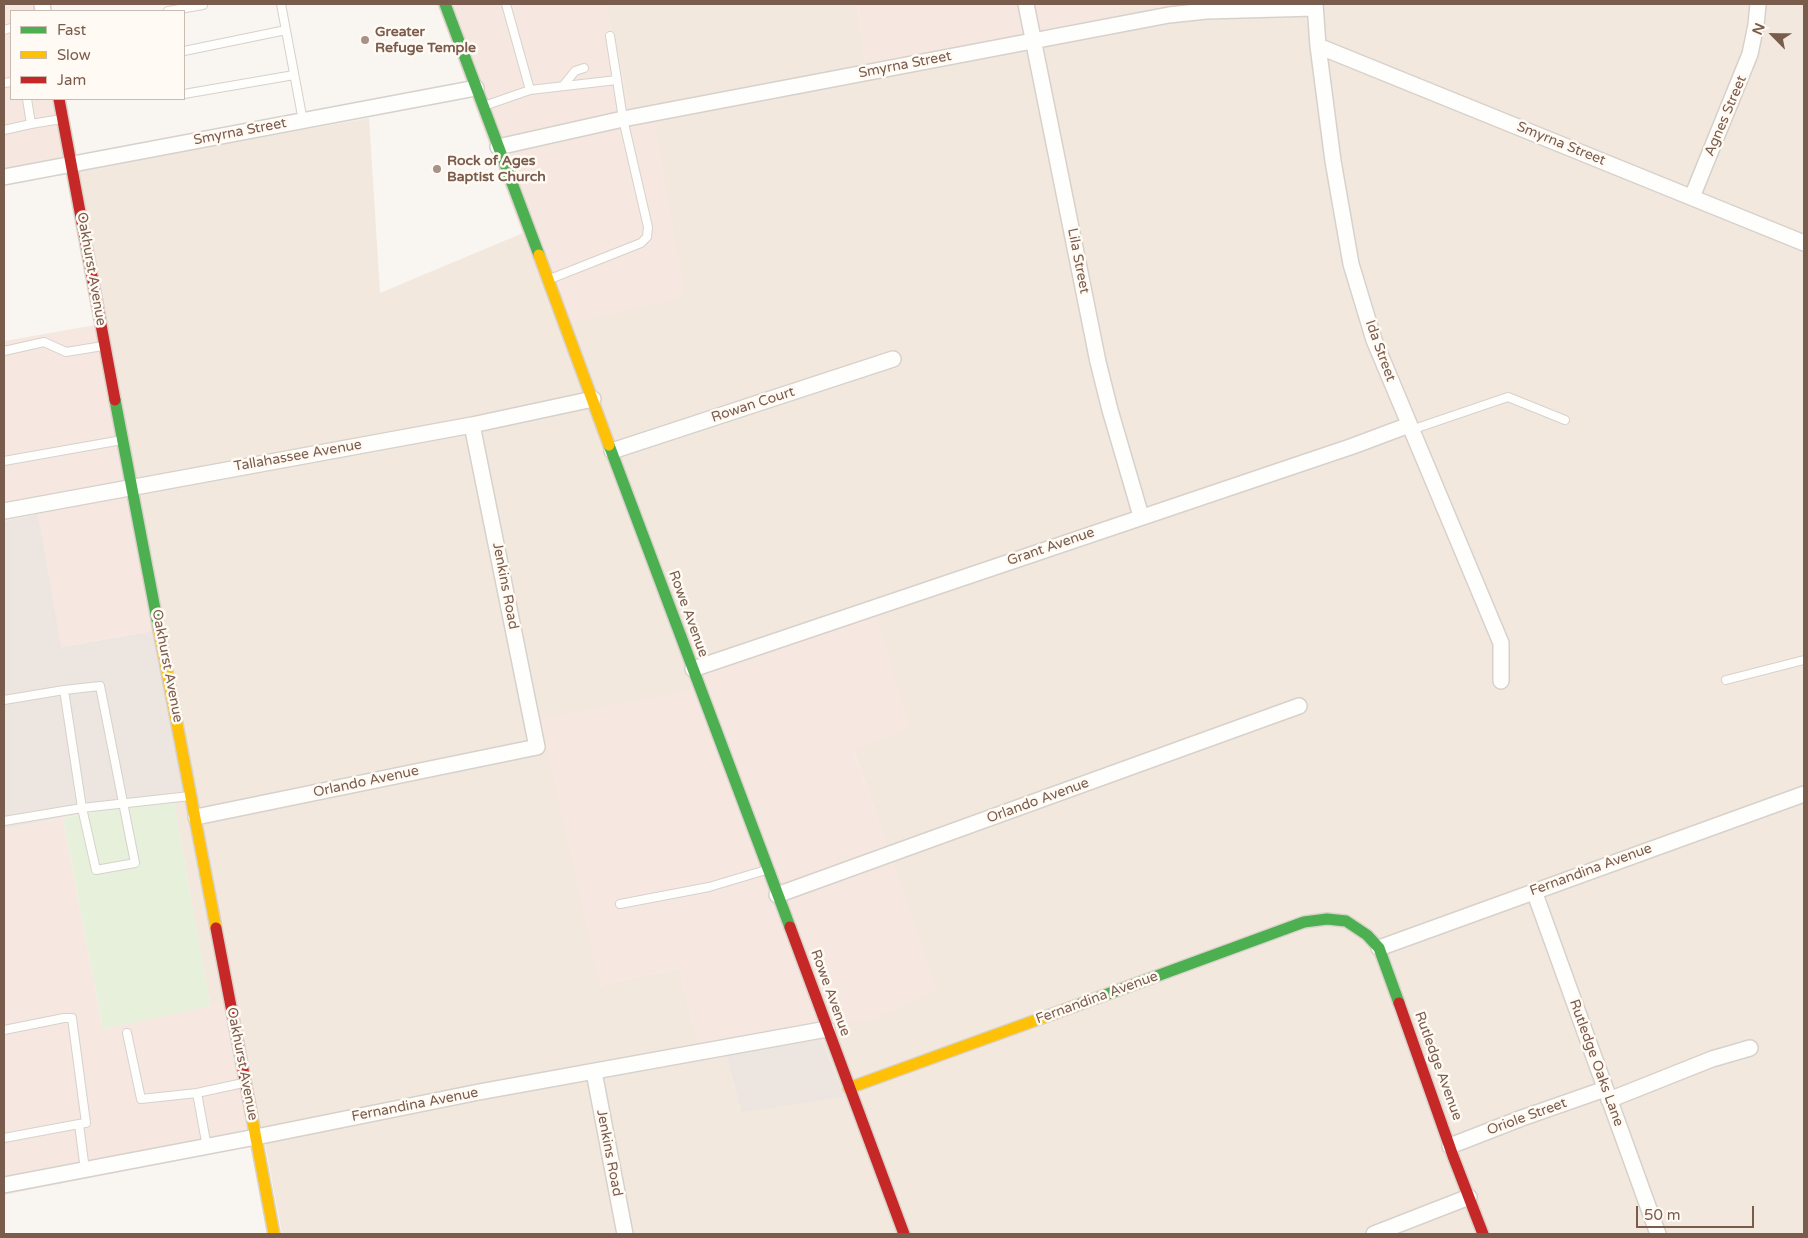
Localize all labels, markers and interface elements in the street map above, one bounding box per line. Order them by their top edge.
legend [10,10,185,100]
north arrow [1748,10,1798,60]
text: N [1749,20,1769,37]
text: Fast [57,21,86,39]
place label: Greater Refuge Temple [375,24,476,56]
marker: Greater Refuge Temple [359,34,371,46]
text: Slow [57,46,91,64]
street label: Smyrna Street [857,48,953,82]
text: Jam [57,71,86,89]
street label: Agnes Street [1701,73,1751,159]
street label: Smyrna Street [192,115,288,149]
street label: Smyrna Street [1514,119,1608,169]
place label: Rock of Ages Baptist Church [447,153,546,186]
marker: Rock of Ages Baptist Church [431,163,443,175]
street label: Oakhurst Avenue [73,211,109,327]
street label: Lila Street [1063,227,1093,295]
street label: Ida Street [1361,318,1399,384]
street label: Rowan Court [709,384,797,426]
street label: Tallahassee Avenue [233,436,363,476]
street label: Grant Avenue [1005,524,1097,570]
street label: Jenkins Road [488,541,522,631]
street label: Rowe Avenue [665,568,711,660]
street label: Oakhurst Avenue [148,608,186,724]
street label: Orlando Avenue [312,763,420,801]
street label: Orlando Avenue [985,775,1091,827]
street label: Fernandina Avenue [1528,840,1654,900]
street label: Rowe Avenue [807,947,853,1039]
street label: Fernandina Avenue [1034,968,1160,1028]
street label: Rutledge Oaks Lane [1565,997,1627,1129]
street label: Oakhurst Avenue [223,1006,261,1122]
street label: Rutledge Avenue [1411,1009,1465,1123]
street label: Fernandina Avenue [350,1084,480,1126]
street label: Oriole Street [1485,1095,1569,1139]
street label: Jenkins Road [592,1108,626,1198]
scale bar [1638,1196,1756,1228]
text: 50 m [1644,1206,1681,1224]

